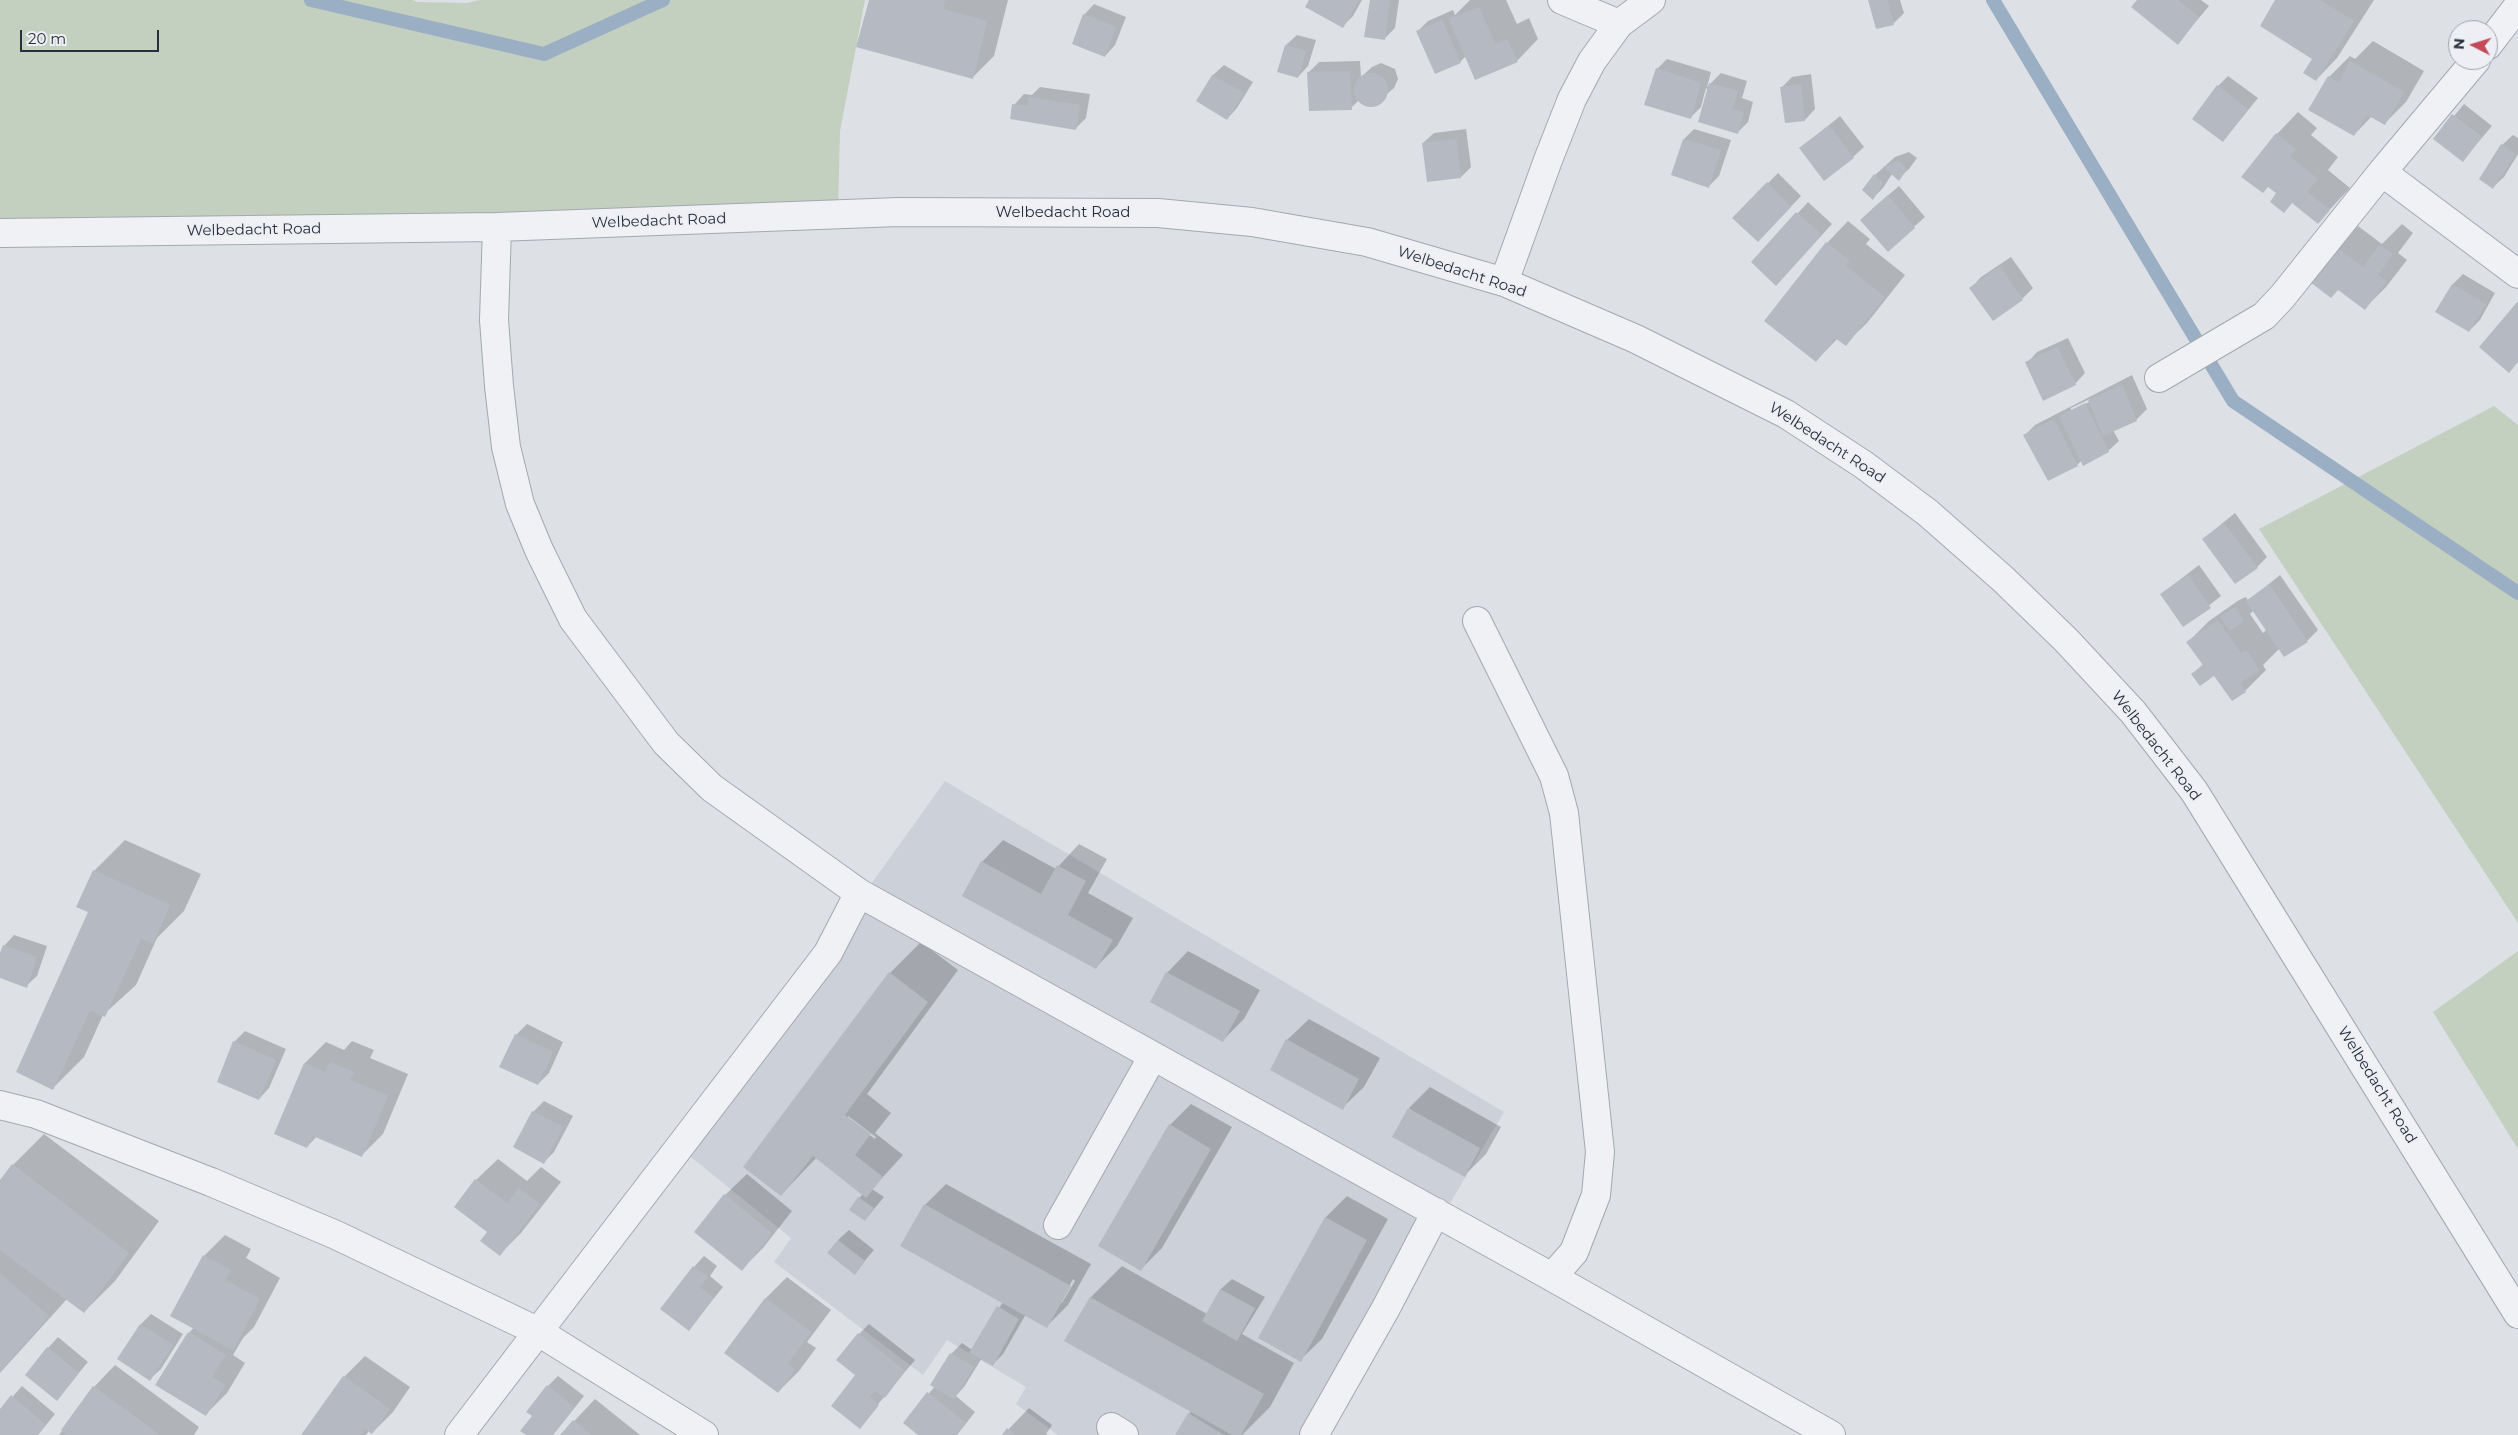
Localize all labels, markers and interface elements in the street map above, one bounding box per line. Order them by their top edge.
scale bar [22,20,161,52]
north arrow [2448,20,2498,70]
text: 20 m [28,29,66,48]
text: N [2450,37,2469,50]
street label: Welbedacht Road [996,204,1130,222]
street label: Welbedacht Road [591,210,727,232]
street label: Welbedacht Road [186,220,322,240]
street label: Welbedacht Road [1395,243,1529,301]
street label: Welbedacht Road [1766,399,1888,487]
street label: Welbedacht Road [2107,687,2205,805]
street label: Welbedacht Road [2334,1023,2420,1147]

